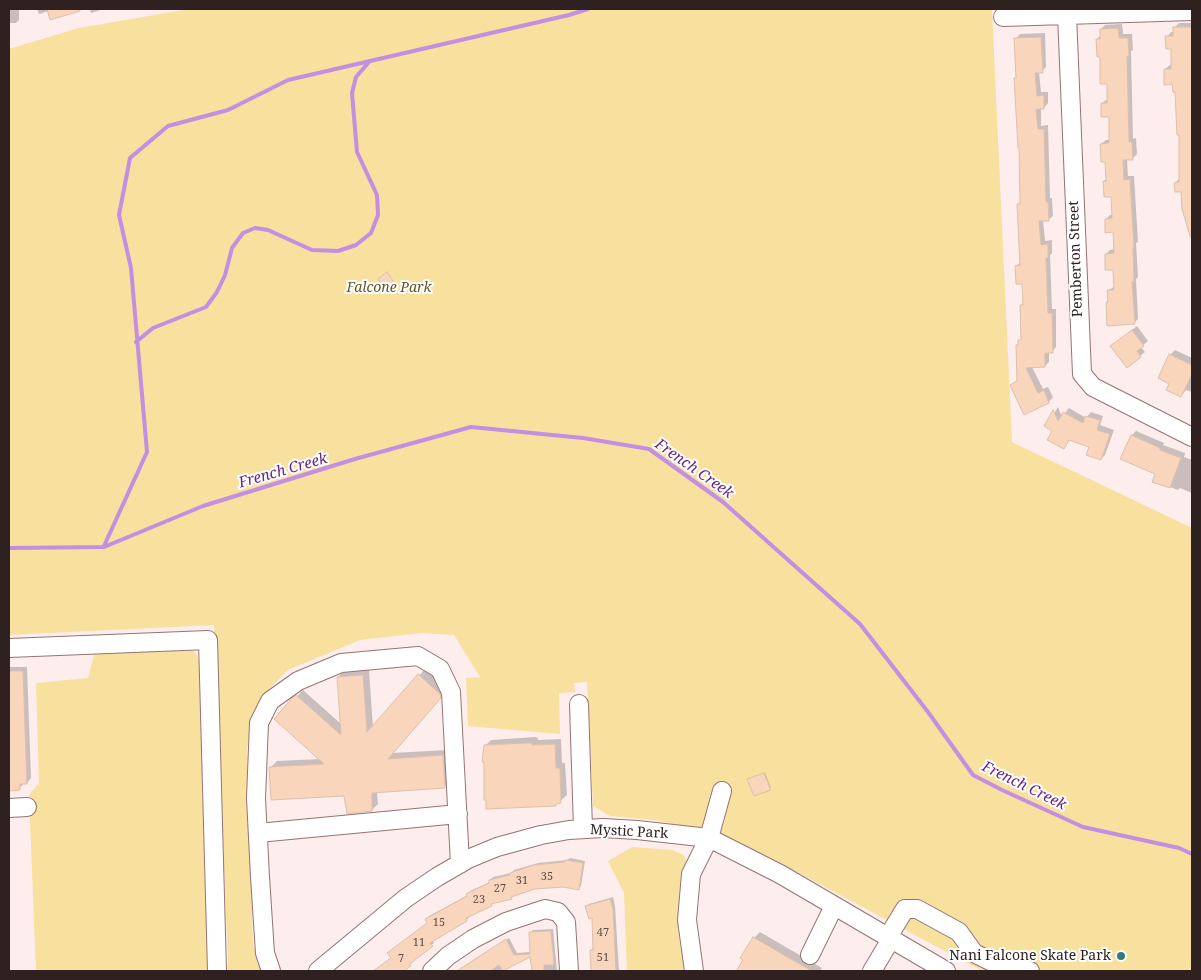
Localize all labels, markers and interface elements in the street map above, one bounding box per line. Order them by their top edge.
street label: Pemberton Street [1066,200,1086,318]
park label: Falcone Park [346,280,432,296]
water label: French Creek [651,435,737,503]
water label: French Creek [236,450,330,492]
water label: French Creek [979,758,1069,814]
street label: Mystic Park [589,822,669,842]
house number: 35 [541,870,553,884]
house number: 31 [516,874,528,888]
house number: 27 [494,882,506,896]
house number: 23 [473,893,485,907]
house number: 15 [433,916,445,930]
house number: 47 [597,926,609,940]
house number: 11 [413,936,425,950]
place label: Nani Falcone Skate Park [949,948,1111,964]
marker: Nani Falcone Skate Park [1115,950,1127,962]
house number: 51 [597,951,609,965]
house number: 7 [398,952,404,966]

